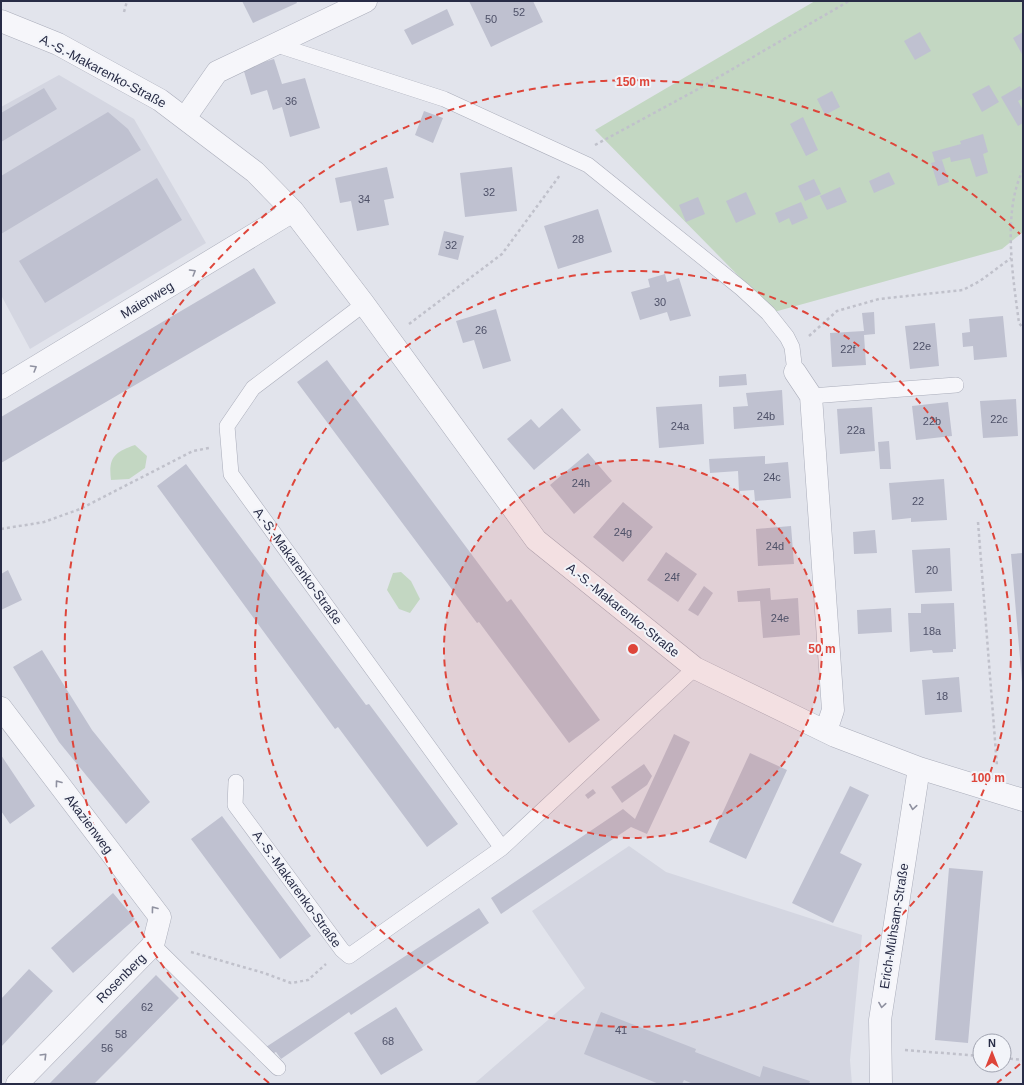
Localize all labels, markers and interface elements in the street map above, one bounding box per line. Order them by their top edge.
house number: 52 [513,6,525,18]
house number: 50 [485,13,497,25]
street label: A.-S.-Makarenko-Straße [37,31,169,111]
text: 150 m [616,75,650,89]
house number: 36 [285,95,297,107]
house number: 32 [483,186,495,198]
house number: 34 [358,193,370,205]
house number: 28 [572,233,584,245]
house number: 32 [445,239,457,251]
one-way arrow [189,269,196,276]
street label: Maienweg [118,278,176,322]
house number: 30 [654,296,666,308]
house number: 26 [475,324,487,336]
house number: 22e [913,340,931,352]
house number: 22f [840,343,857,355]
one-way arrow [30,365,37,373]
house number: 24b [757,410,775,422]
house number: 22c [990,413,1008,425]
house number: 22b [923,415,941,427]
house number: 24a [671,420,690,432]
house number: 22a [847,424,866,436]
house number: 24c [763,471,781,483]
house number: 24h [572,477,590,489]
house number: 22 [912,495,924,507]
street label: A.-S.-Makarenko-Straße [251,505,345,627]
house number: 24g [614,526,632,538]
house number: 24d [766,540,784,552]
street label: A.-S.-Makarenko-Straße [564,560,682,660]
house number: 20 [926,564,938,576]
house number: 24f [664,571,681,583]
house number: 24e [771,612,789,624]
house number: 18a [923,625,942,637]
centre of rings [626,642,640,656]
text: 50 m [808,642,836,656]
house number: 18 [936,690,948,702]
text: 100 m [971,771,1005,785]
one-way arrow [56,781,63,788]
street label: Akazienweg [62,791,116,857]
one-way arrow [909,804,917,810]
street label: A.-S.-Makarenko-Straße [250,828,344,950]
street label: Erich-Mühsam-Straße [877,862,911,990]
one-way arrow [151,907,158,914]
street label: Rosenberg [93,950,149,1006]
house number: 62 [141,1001,153,1013]
one-way arrow [878,1002,887,1008]
house number: 41 [615,1024,627,1036]
house number: 58 [115,1028,127,1040]
north arrow [972,1033,1012,1073]
house number: 68 [382,1035,394,1047]
text: N [988,1037,996,1049]
house number: 56 [101,1042,113,1054]
one-way arrow [39,1053,47,1061]

